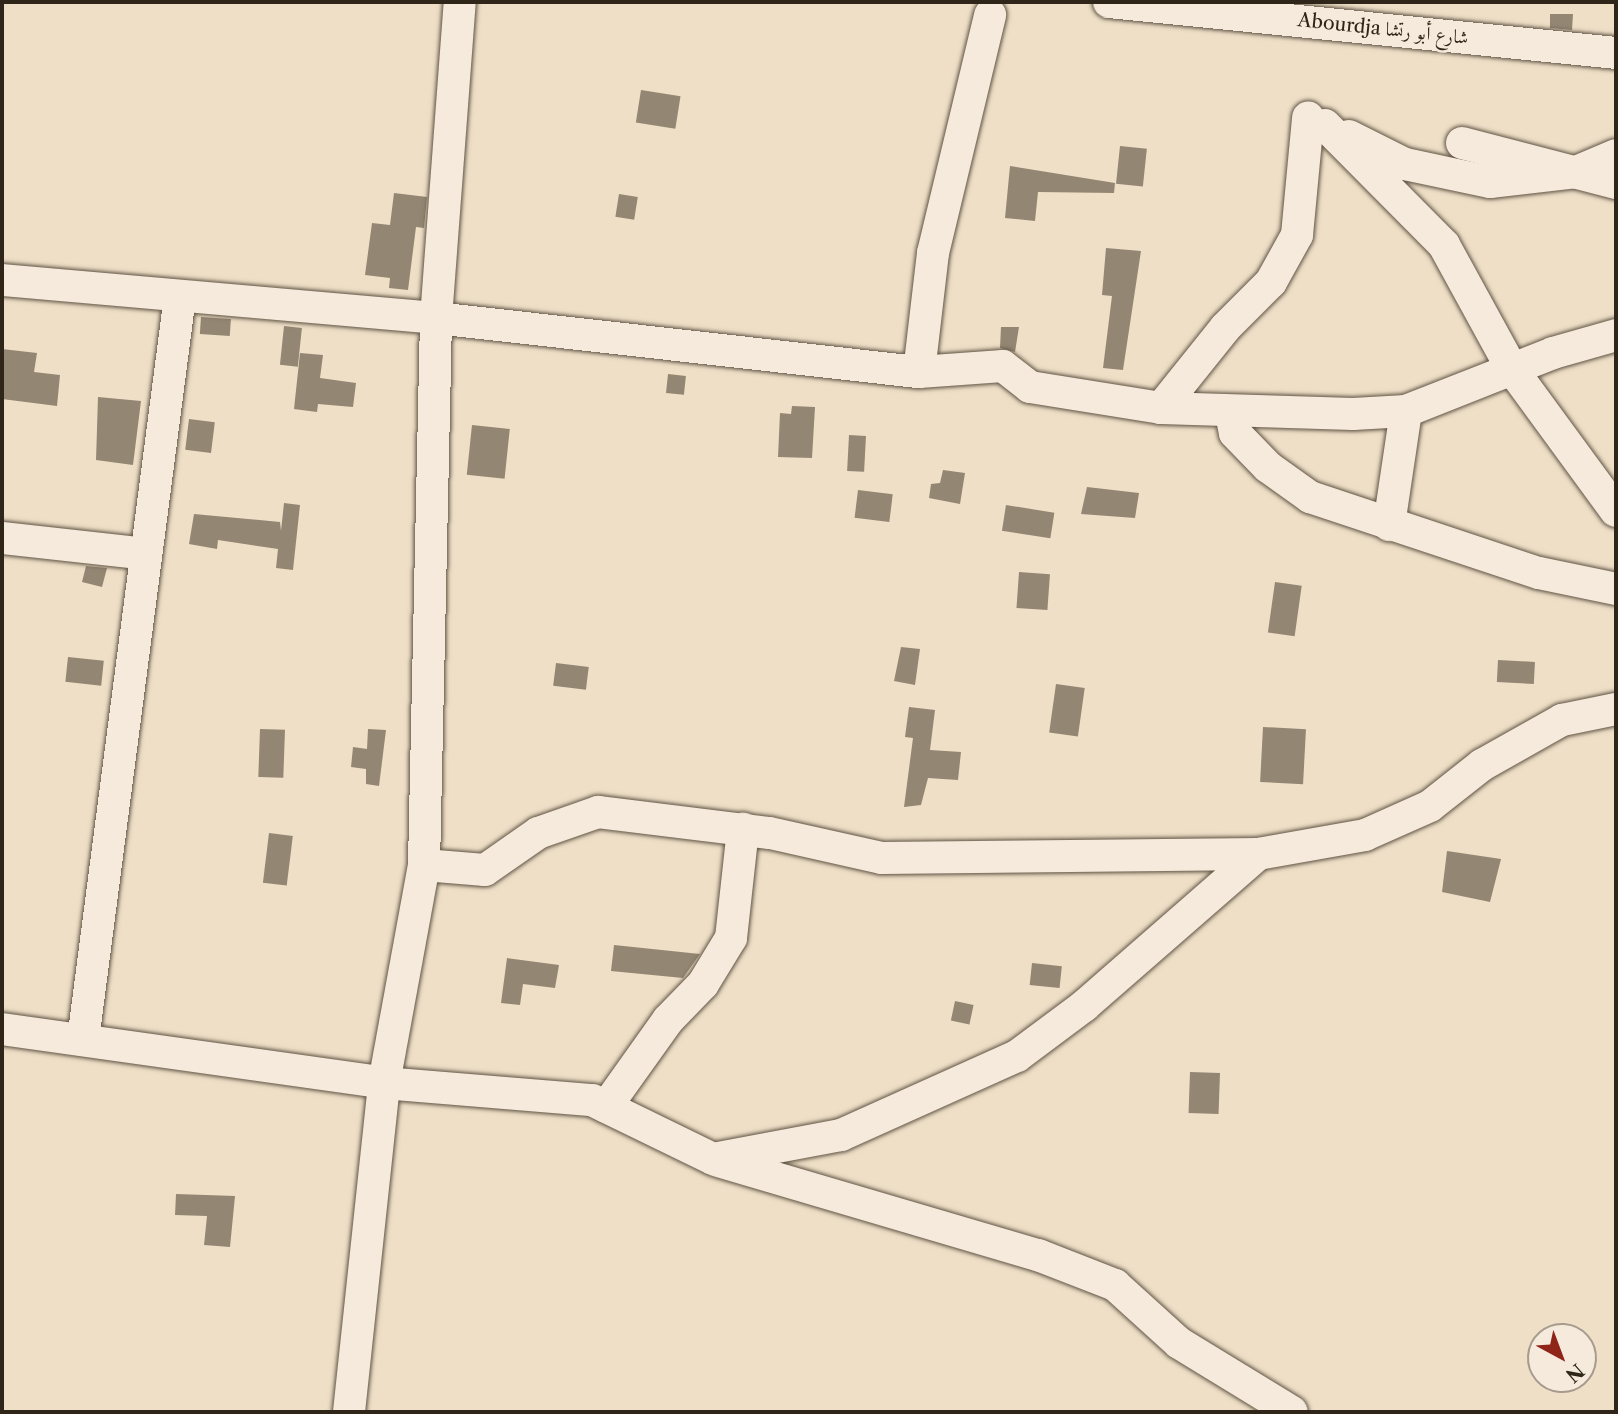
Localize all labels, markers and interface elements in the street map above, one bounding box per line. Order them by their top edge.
street label: Abourdja شارع أبو رتشا [1296,9,1470,49]
north arrow [1527,1323,1597,1393]
text: N [1561,1359,1589,1387]

